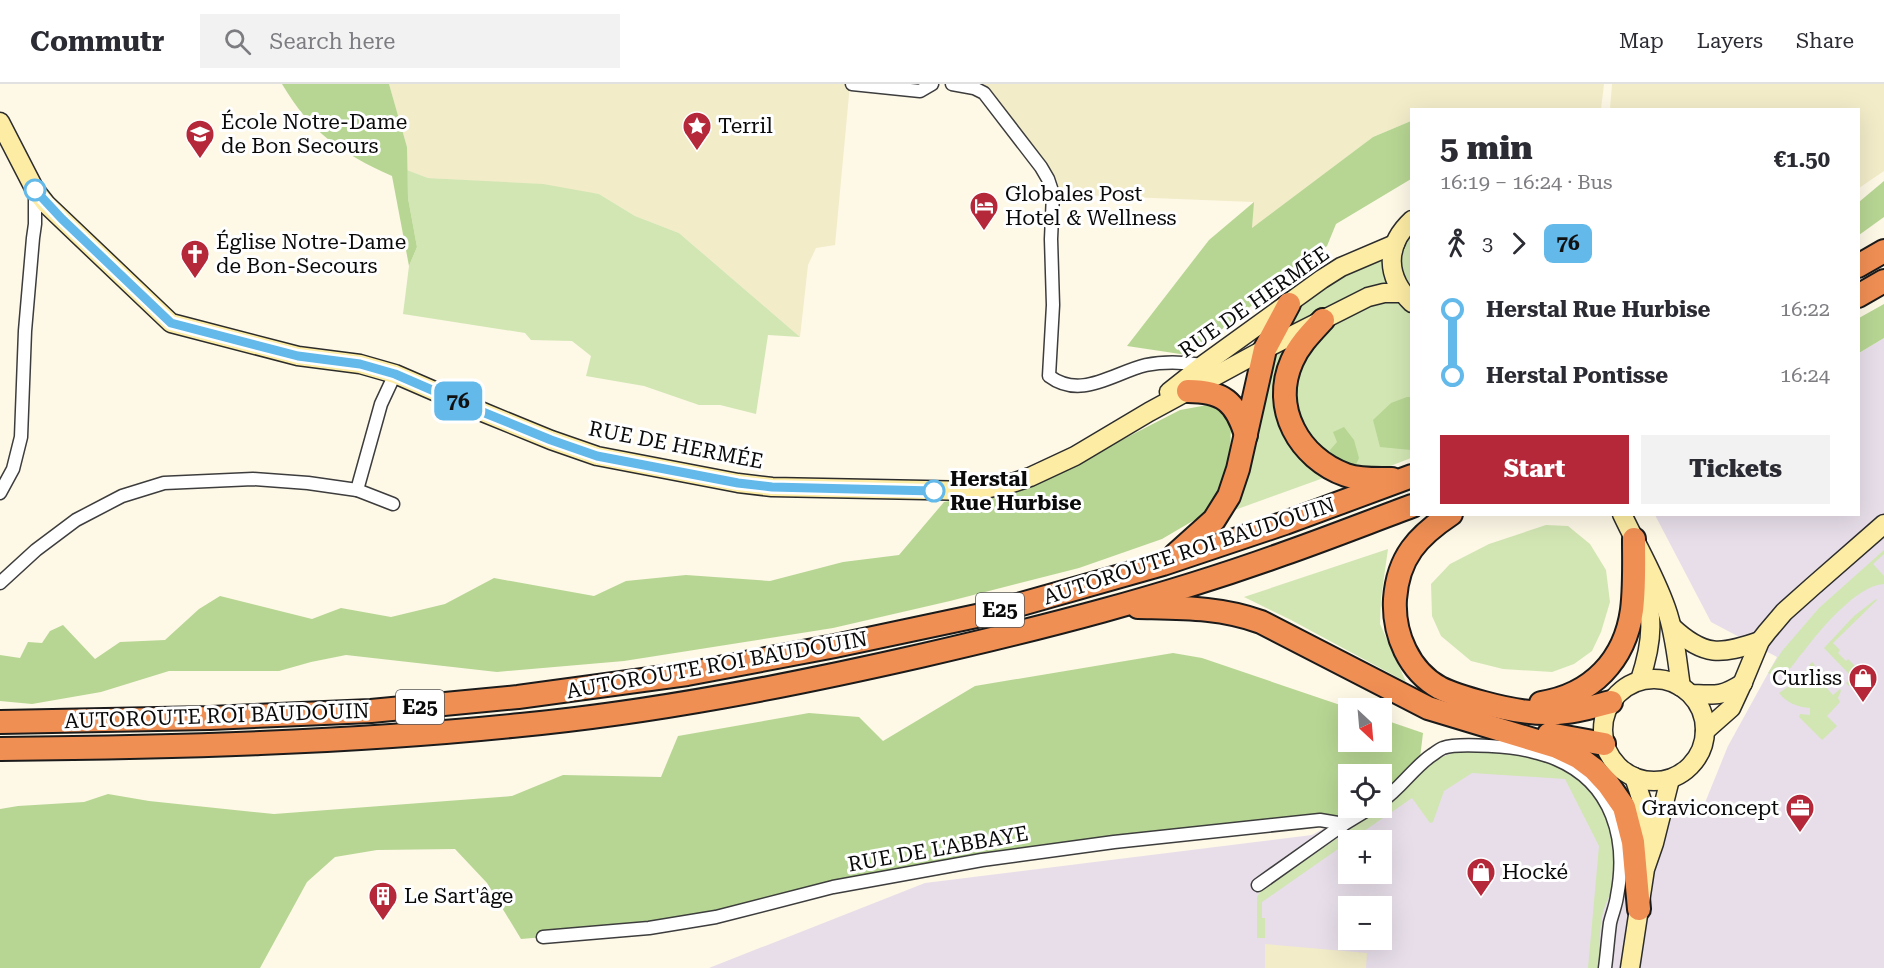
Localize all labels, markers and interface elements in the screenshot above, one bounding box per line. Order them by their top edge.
search box [200,14,620,68]
text: Commutr [30,25,164,58]
icon: search [221,25,254,58]
text: Search here [269,29,395,54]
text: Map [1619,29,1664,53]
text: Layers [1697,29,1763,53]
text: Share [1796,29,1854,53]
place label: École Notre-Dame de Bon Secours [221,109,407,158]
place icon: Terril [681,110,713,152]
place label: Terril [718,114,773,138]
school or university icon: École Notre-Dame de Bon Secours [184,118,216,160]
text: 5 min [1440,128,1533,167]
text: €1.50 [1774,147,1830,172]
text: 16:19 – 16:24 · Bus [1440,170,1612,194]
unlabelled marker [24,179,46,201]
place label: Globales Post Hotel & Wellness [1005,182,1177,230]
hotel icon: Globales Post Hotel & Wellness [968,190,1000,232]
icon: walk [1440,227,1473,260]
icon: forward [1502,227,1535,260]
place label: Église Notre-Dame de Bon-Secours [216,229,406,278]
text: 3 [1482,231,1493,255]
text: 76 [1556,231,1580,255]
church icon: Église Notre-Dame de Bon-Secours [179,238,211,280]
street label: RUE DE HERMÉE [1174,240,1334,363]
text: Herstal Rue Hurbise [1486,297,1711,322]
text: 16:22 [1780,297,1830,321]
text: Herstal Pontisse [1486,363,1668,388]
text: 16:24 [1780,363,1830,387]
line badge: 76 [431,382,485,420]
text: 76 [446,389,470,413]
street label: RUE DE HERMÉE [587,415,766,474]
button: Start [1440,435,1629,504]
button: Tickets [1641,435,1830,504]
place label: Herstal Rue Hurbise [950,467,1081,515]
marker: Herstal Rue Hurbise [923,480,945,502]
street label: AUTOROUTE ROI BAUDOUIN [1040,492,1338,610]
road number: E25 [976,593,1024,627]
street label: AUTOROUTE ROI BAUDOUIN [565,627,870,703]
shop icon: Curliss [1847,662,1879,704]
place label: Curliss [1772,666,1842,690]
road number: E25 [396,690,444,724]
north arrow [1338,698,1392,752]
map controls [1338,698,1392,950]
street label: AUTOROUTE ROI BAUDOUIN [64,699,370,733]
button: locate [1338,764,1392,818]
office icon: Graviconcept [1784,792,1816,834]
place label: Graviconcept [1641,796,1779,820]
street label: RUE DE L'ABBAYE [846,821,1030,877]
button: + [1338,830,1392,884]
shop icon: Hocké [1465,856,1497,898]
place label: Hocké [1502,860,1568,884]
building icon: Le Sart'âge [367,880,399,922]
place label: Le Sart'âge [404,884,513,908]
button: − [1338,896,1392,950]

